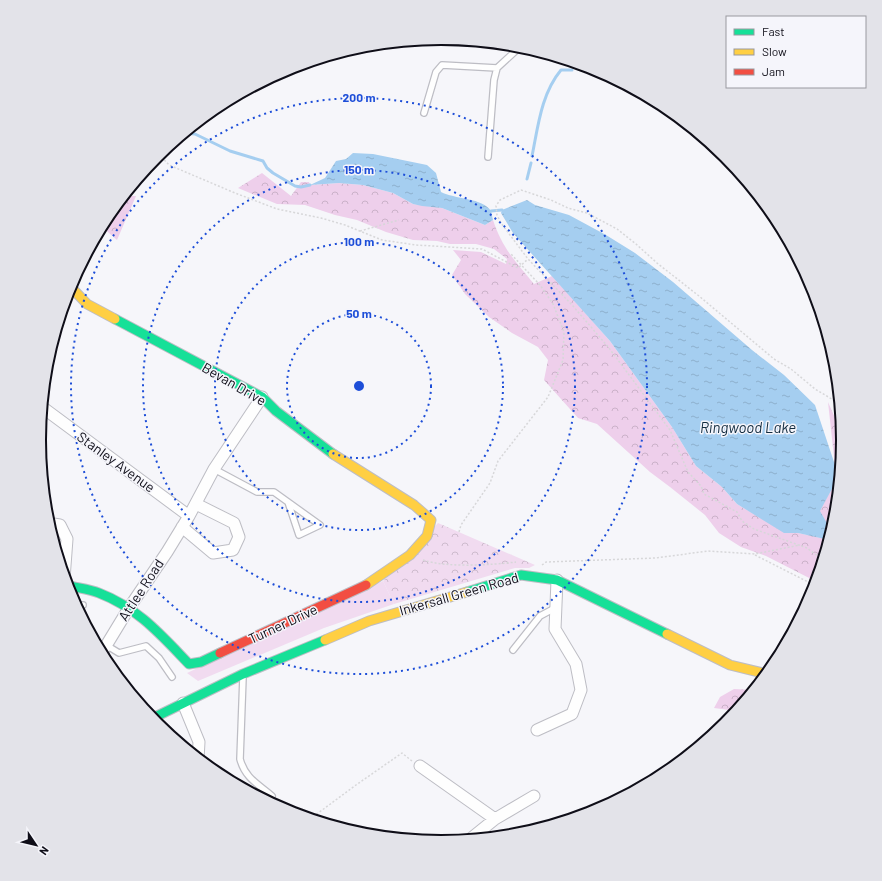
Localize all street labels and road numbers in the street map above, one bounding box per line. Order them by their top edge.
street label: Bevan Drive [199,358,269,409]
street label: Stanley Avenue [74,428,159,496]
street label: Attlee Road [114,556,167,624]
street label: Inkersall Green Road [397,568,521,619]
street label: Turner Drive [246,600,320,647]

